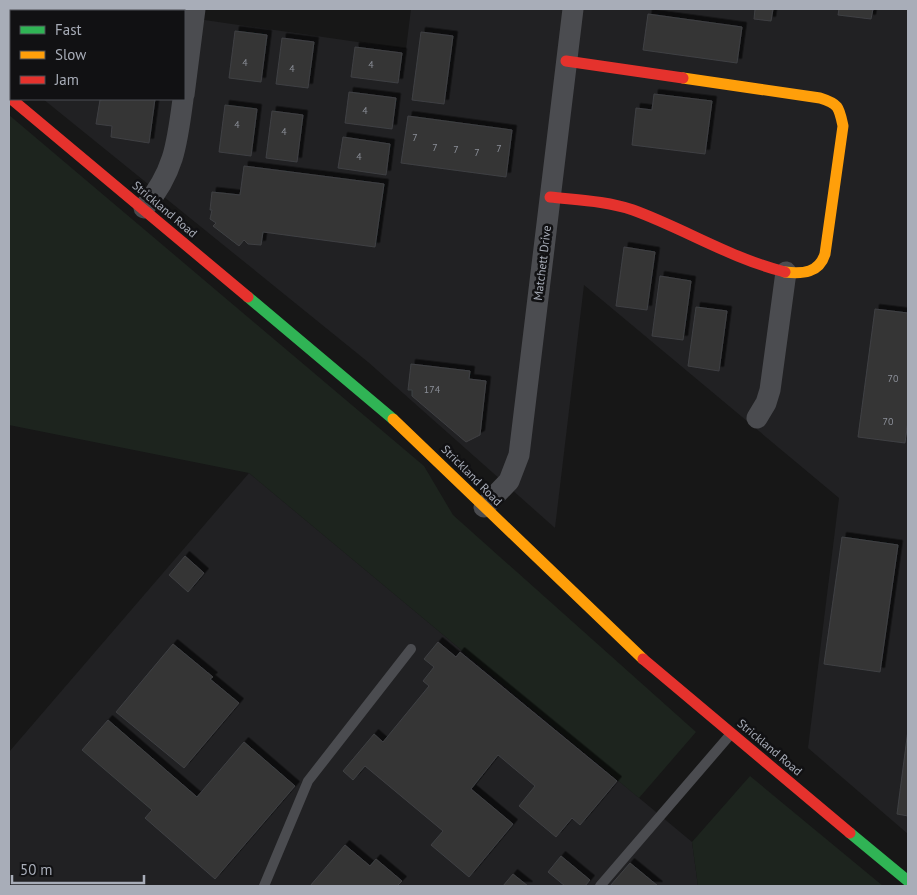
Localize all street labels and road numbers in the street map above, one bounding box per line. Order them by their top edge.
street label: Strickland Road [130,178,200,240]
street label: Matchett Drive [530,225,554,301]
street label: Strickland Road [438,441,506,509]
street label: Strickland Road [735,716,805,778]

